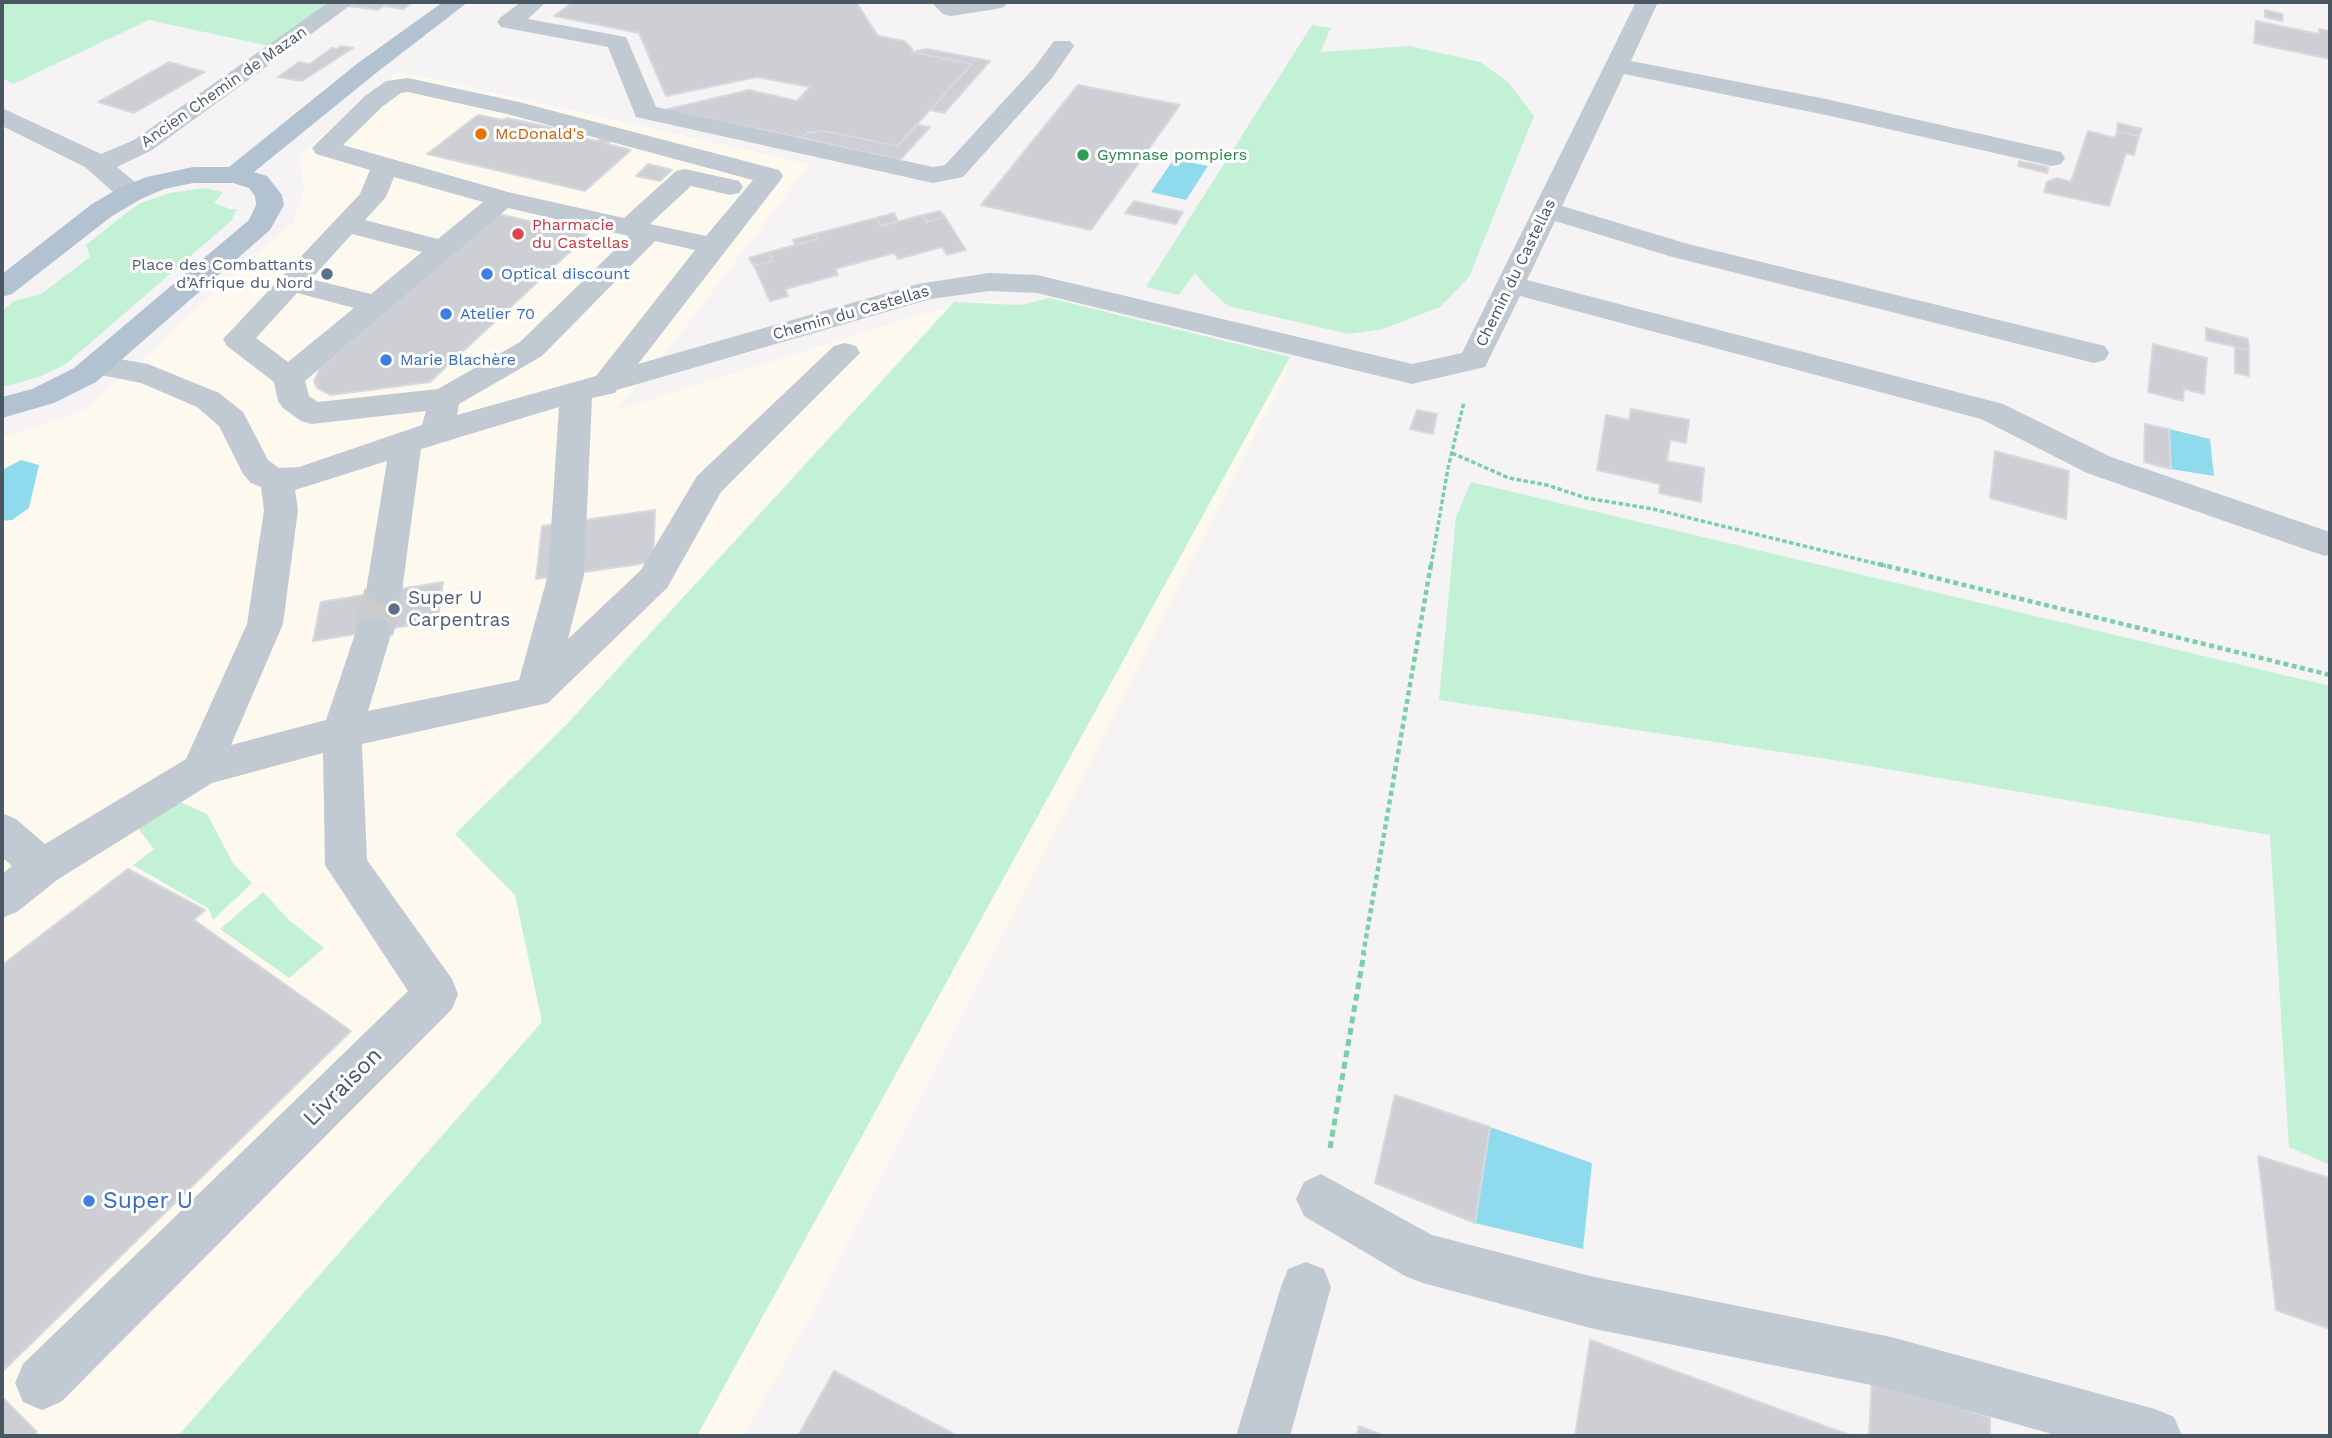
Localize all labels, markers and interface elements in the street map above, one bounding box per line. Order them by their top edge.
street label: Ancien Chemin de Mazan [137,22,311,152]
place label: McDonald's [495,124,584,144]
marker: McDonald's [473,126,489,142]
place label: Gymnase pompiers [1097,145,1247,165]
marker: Gymnase pompiers [1075,147,1091,163]
street label: Chemin du Castellas [1472,196,1560,350]
place label: Pharmacie du Castellas [532,215,629,253]
marker: Pharmacie du Castellas [510,226,526,242]
place label: Place des Combattants d’Afrique du Nord [132,255,313,293]
place label: Optical discount [501,264,630,284]
marker: Place des Combattants d’Afrique du Nord [319,266,335,282]
marker: Optical discount [479,266,495,282]
street label: Chemin du Castellas [770,281,932,345]
place label: Atelier 70 [460,304,535,324]
marker: Atelier 70 [438,306,454,322]
place label: Marie Blachère [400,350,516,370]
marker: Marie Blachère [378,352,394,368]
place label: Super U Carpentras [408,587,510,631]
marker: Super U Carpentras [386,601,402,617]
street label: Livraison [298,1042,388,1132]
place label: Super U [103,1187,193,1215]
marker: Super U [81,1193,97,1209]

